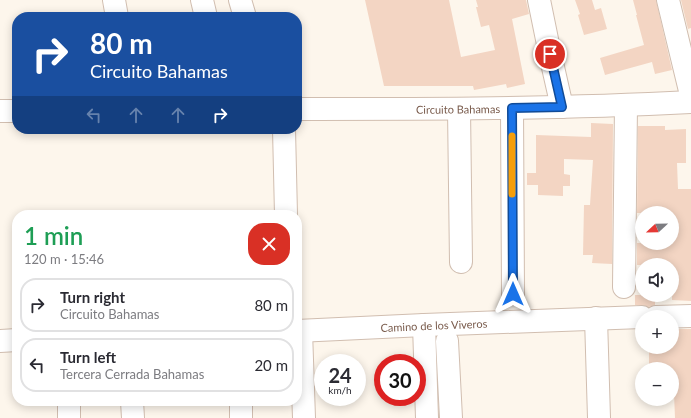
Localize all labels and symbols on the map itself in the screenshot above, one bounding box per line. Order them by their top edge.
pin [533,37,567,71]
street label: Circuito Bahamas [416,102,500,115]
north arrow [635,206,679,250]
position arrow [492,273,534,315]
street label: Camino de los Viveros [380,316,488,334]
speed limit sign: 30 [374,354,426,406]

